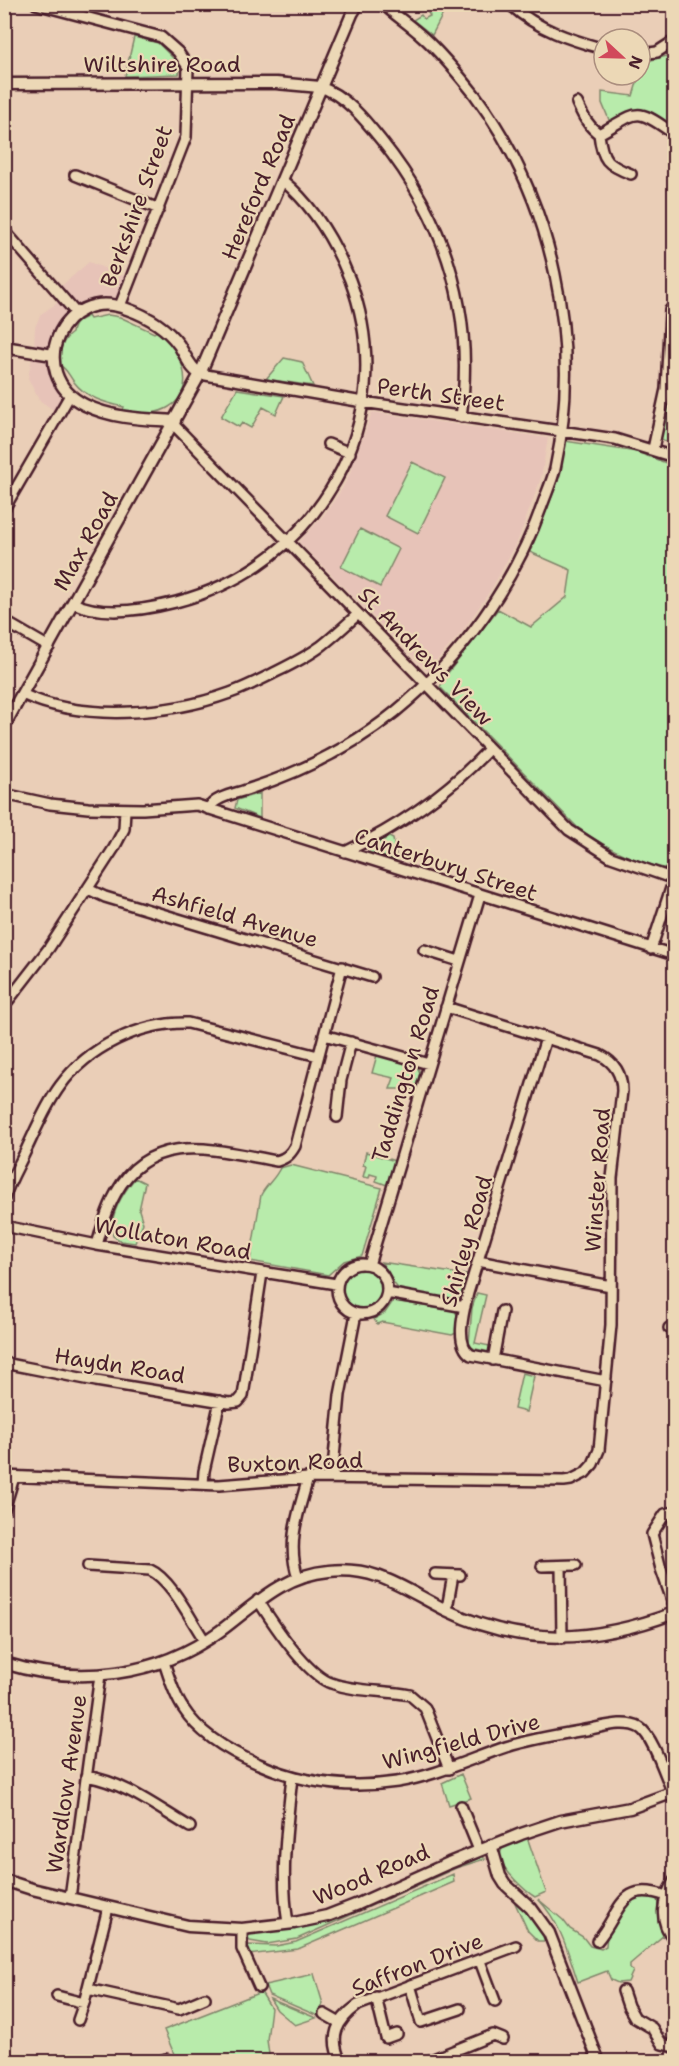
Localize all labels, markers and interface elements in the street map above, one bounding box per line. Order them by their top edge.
north arrow [592,27,652,87]
street label: Wiltshire Road [83,50,241,79]
text: N [623,53,648,72]
street label: Hereford Road [215,110,302,265]
street label: Berkshire Street [94,121,179,291]
street label: Perth Street [375,371,507,418]
street label: Max Road [46,486,125,596]
street label: St Andrews View [352,581,500,732]
street label: Canterbury Street [350,821,541,908]
street label: Ashfield Avenue [148,879,321,954]
street label: Taddington Road [365,982,446,1166]
street label: Winster Road [578,1107,617,1253]
street label: Shirley Road [434,1172,499,1310]
street label: Wollaton Road [92,1210,253,1267]
street label: Haydn Road [53,1341,187,1390]
street label: Buxton Road [227,1446,363,1479]
street label: Wardlow Avenue [40,1693,93,1875]
street label: Wingfield Drive [379,1707,543,1776]
street label: Wood Road [309,1837,434,1912]
street label: Saffron Drive [347,1926,487,2003]

